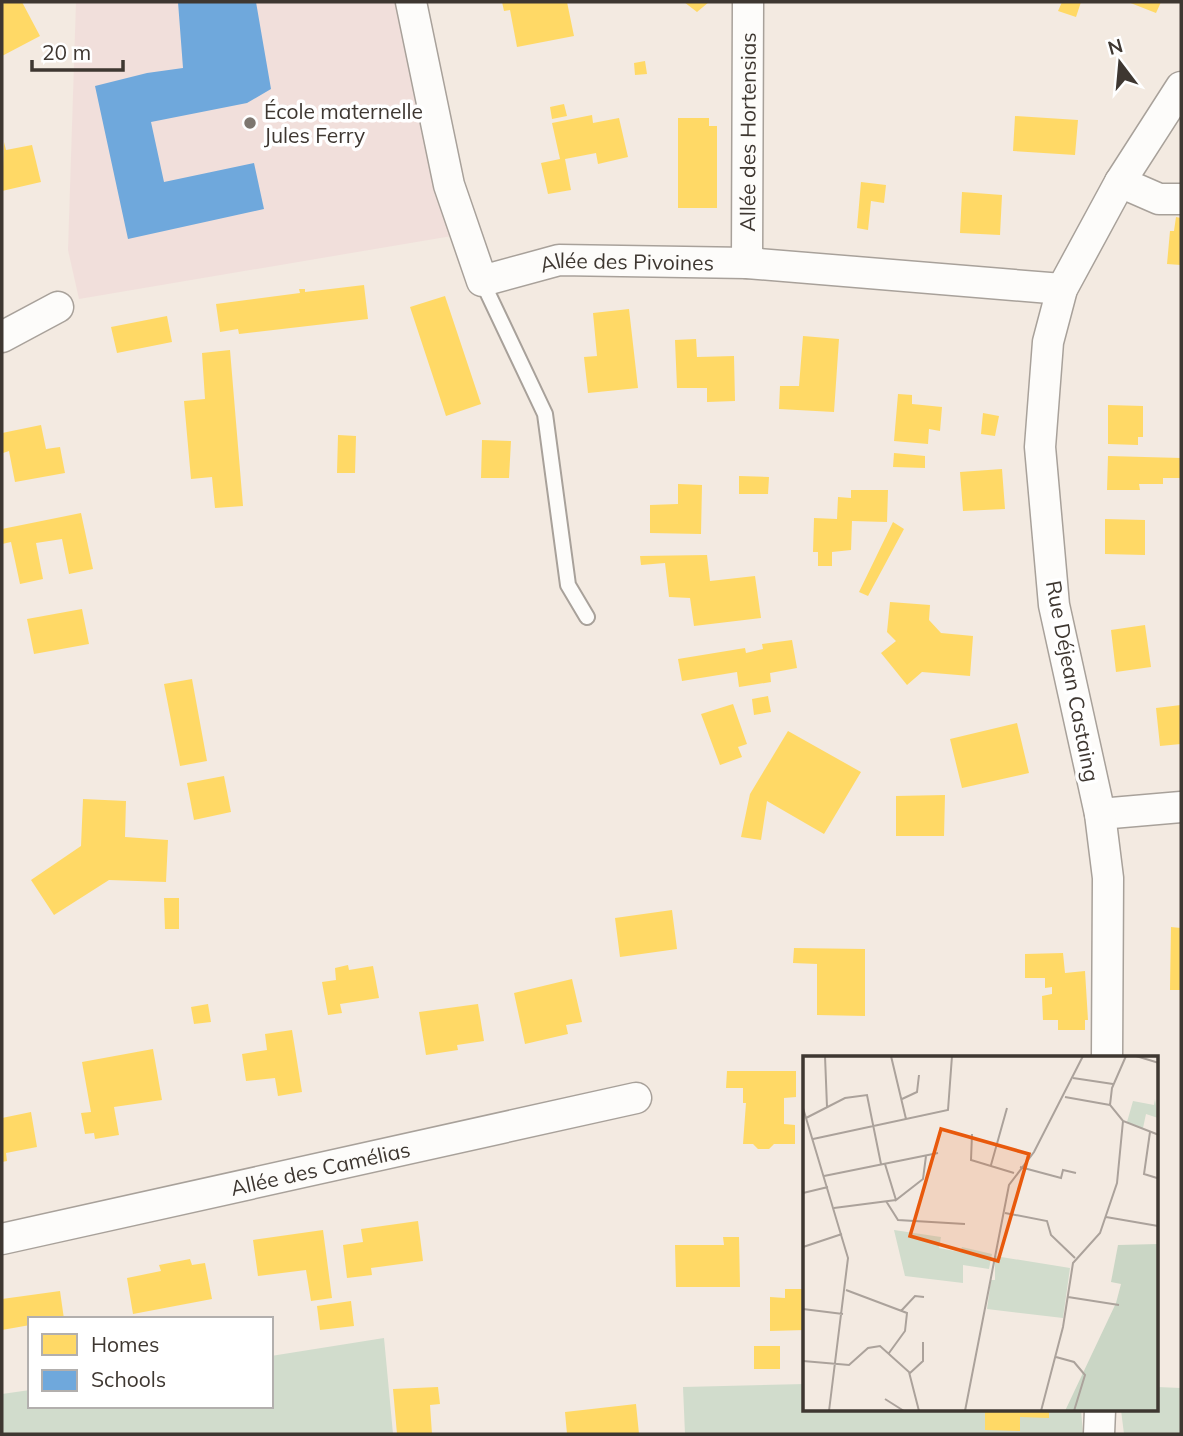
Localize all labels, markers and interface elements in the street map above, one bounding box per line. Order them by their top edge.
scale bar [32,28,122,72]
north arrow [1085,28,1155,98]
street label: Allée des Hortensias [734,32,761,232]
text: N [1105,33,1126,60]
text: 20 m [42,39,91,65]
place label: École maternelle Jules Ferry [264,98,423,148]
marker: École maternelle Jules Ferry [242,115,258,131]
street label: Allée des Pivoines [537,247,714,278]
street label: Rue Déjean Castaing [1041,578,1105,784]
inset map [803,1056,1158,1412]
street label: Allée des Camélias [228,1136,413,1201]
legend [28,1317,273,1408]
text: Homes [91,1331,159,1357]
text: Schools [91,1366,166,1392]

